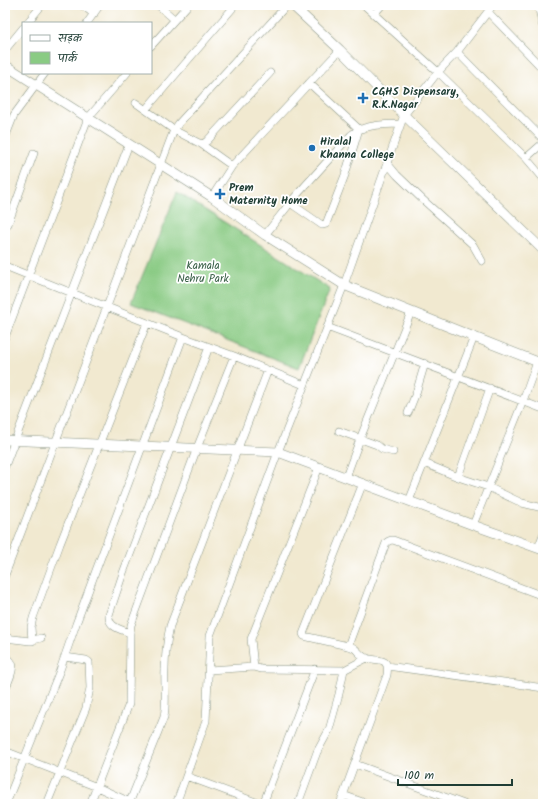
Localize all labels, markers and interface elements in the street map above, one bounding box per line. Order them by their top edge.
legend [22,22,152,74]
text: सड़क [58,29,84,48]
text: पार्क [57,49,79,68]
place label: CGHS Dispensary, R.K.Nagar [372,83,459,114]
marker: CGHS Dispensary, R.K.Nagar [357,92,369,104]
place label: Hiralal Khanna College [320,133,395,164]
marker: Hiralal Khanna College [307,143,317,153]
place label: Prem Maternity Home [229,179,308,210]
marker: Prem Maternity Home [214,188,226,200]
park label: Kamala Nehru Park [177,257,230,288]
scale bar [398,761,512,787]
text: 100 m [404,766,435,785]

